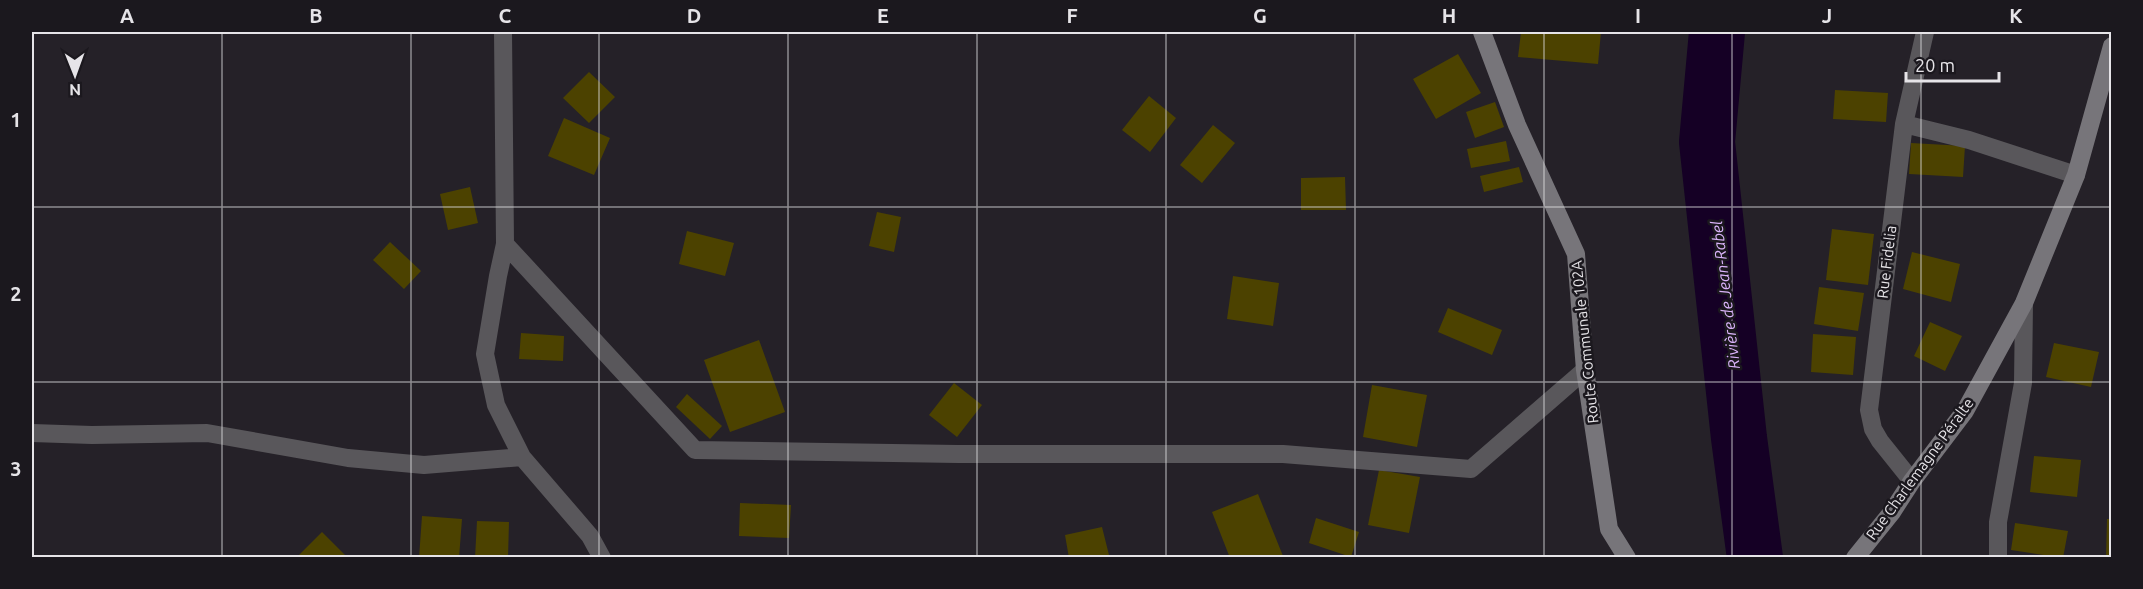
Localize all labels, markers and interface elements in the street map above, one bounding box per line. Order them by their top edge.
text: A [120,4,134,27]
text: B [309,4,323,27]
text: C [499,4,512,27]
text: D [687,4,701,27]
text: E [877,4,889,27]
text: F [1066,4,1078,27]
text: G [1253,4,1267,27]
text: H [1442,4,1456,27]
text: I [1635,4,1641,27]
text: J [1822,4,1832,27]
text: K [2009,4,2023,27]
north arrow [45,45,105,105]
scale bar [1906,45,1999,83]
text: 20 m [1915,55,1955,75]
text: N [69,81,81,99]
text: 1 [10,108,22,131]
water label: Rivière de Jean-Rabel [1707,219,1743,370]
street label: Rue Fidelia [1874,224,1899,299]
street label: Route Communale 102A [1567,260,1602,424]
text: 2 [10,282,22,305]
street label: Rue Charlemagne Péralte [1862,395,1977,543]
text: 3 [10,457,22,480]

